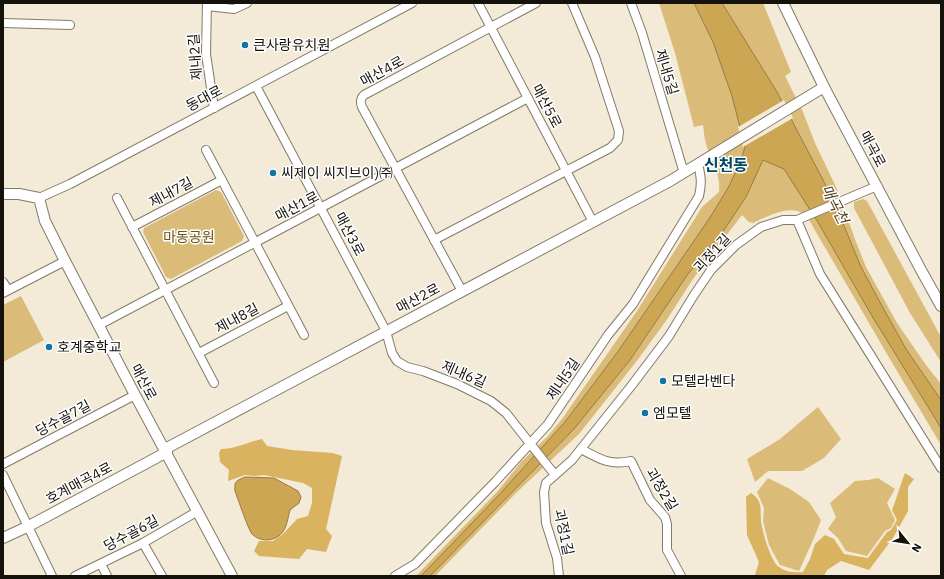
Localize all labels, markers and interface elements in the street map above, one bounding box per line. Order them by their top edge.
street label: 제내2길 [184,33,206,81]
place label: 큰사랑유치원 [253,36,330,54]
marker: 큰사랑유치원 [240,40,250,50]
street label: 제내5길 [652,47,682,97]
street label: 매산4로 [357,52,407,90]
street label: 동대로 [183,81,225,115]
street label: 매산5로 [528,81,566,131]
street label: 매곡로 [856,128,890,170]
district label: 신천동 [704,155,748,175]
place label: 씨제이 씨지브이)㈜ [281,164,393,182]
marker: 씨제이 씨지브이)㈜ [268,168,278,178]
street label: 제내7길 [146,173,196,211]
water label: 매곡천 [817,181,854,229]
street label: 매산1로 [272,187,322,225]
street label: 매산3로 [331,209,369,259]
park label: 마동공원 [163,228,215,246]
street label: 괴정1길 [689,230,735,276]
street label: 매산2로 [393,279,443,317]
street label: 제내8길 [212,299,262,337]
place label: 호계중학교 [57,338,122,356]
marker: 호계중학교 [44,342,54,352]
street label: 제내5길 [542,354,584,404]
street label: 제내6길 [439,357,489,391]
street label: 매산로 [127,361,161,403]
place label: 모텔라벤다 [671,372,736,390]
marker: 모텔라벤다 [658,376,668,386]
street label: 당수골7길 [32,396,94,440]
place label: 엠모텔 [653,404,692,422]
marker: 엠모텔 [640,408,650,418]
street label: 호계매곡4로 [43,458,115,508]
street label: 괴정2길 [642,464,682,514]
street label: 괴정1길 [550,507,578,557]
street label: 당수골6길 [100,511,162,555]
north arrow [888,523,928,563]
text: N [909,541,925,555]

